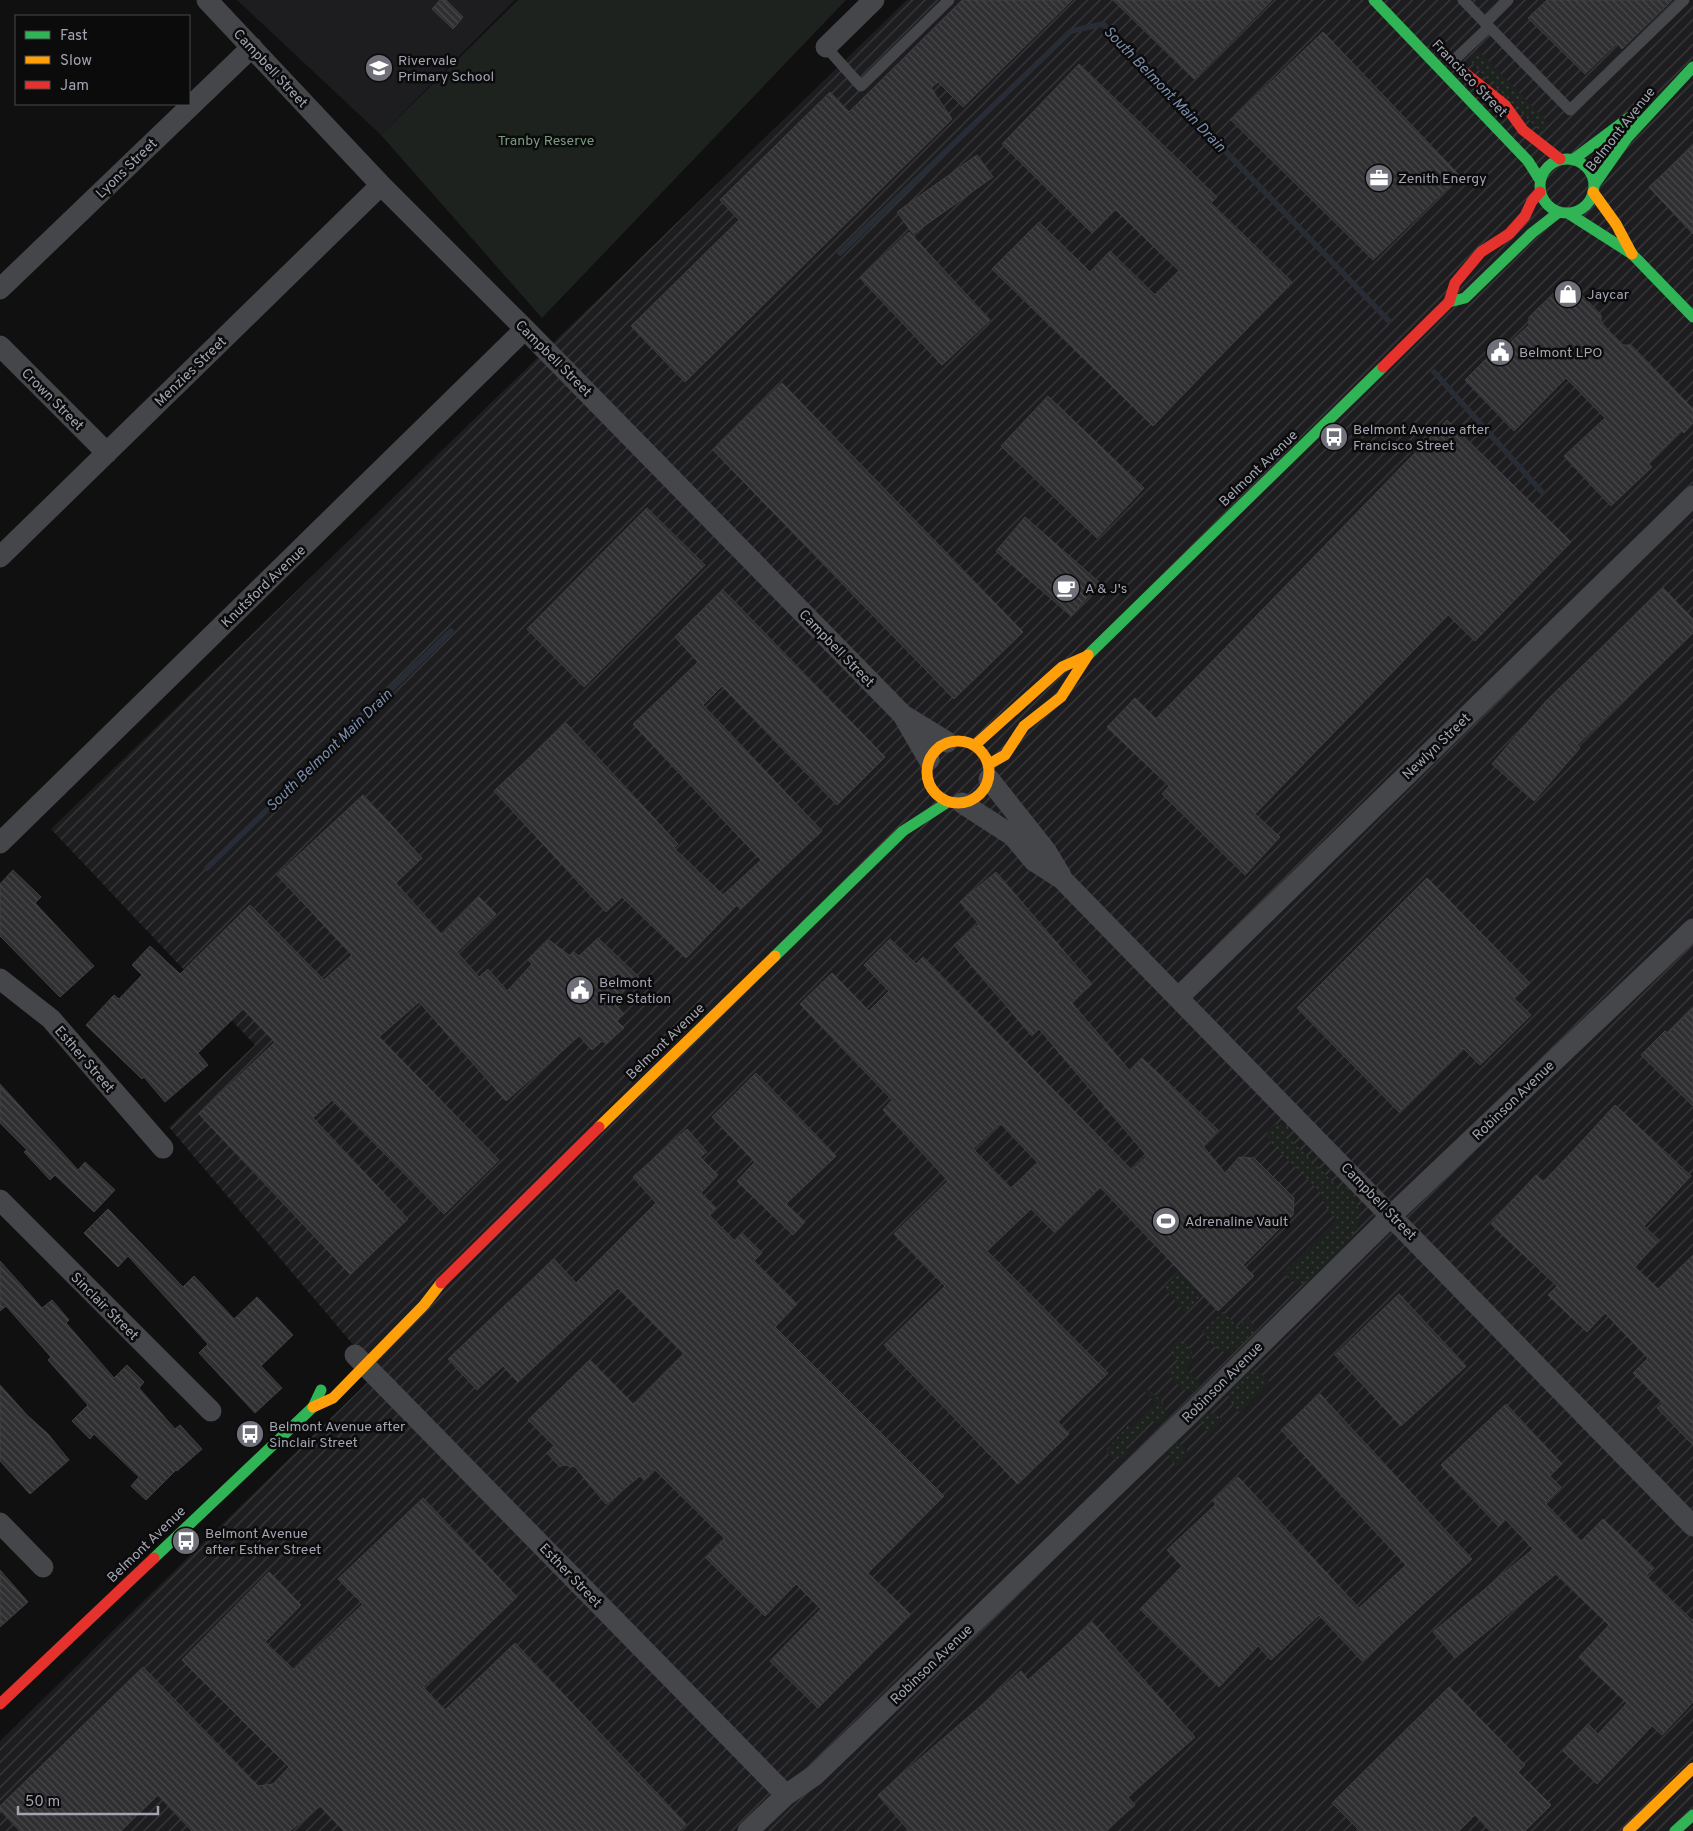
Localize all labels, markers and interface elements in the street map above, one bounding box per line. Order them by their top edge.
legend [15,15,190,105]
water label: South Belmont Main Drain [1099,23,1229,157]
street label: Campbell Street [229,26,311,112]
text: Fast [60,27,88,46]
street label: Francisco Street [1428,37,1510,121]
text: Slow [60,52,92,71]
school or university icon: Rivervale Primary School [364,53,394,83]
place label: Rivervale Primary School [398,53,494,86]
text: Jam [60,77,89,96]
street label: Belmont Avenue [1583,84,1660,176]
park label: Tranby Reserve [498,133,594,150]
street label: Lyons Street [93,136,161,203]
office icon: Zenith Energy [1364,163,1394,193]
place label: Zenith Energy [1398,171,1487,188]
shop icon: Jaycar [1553,279,1583,309]
place label: Jaycar [1587,287,1630,304]
street label: Campbell Street [511,317,595,401]
street label: Menzies Street [152,334,230,411]
public building icon: Belmont LPO [1485,337,1515,367]
place label: Belmont LPO [1519,345,1602,362]
street label: Crown Street [17,365,87,435]
bus stop icon: Belmont Avenue after Francisco Street [1319,422,1349,452]
place label: Belmont Avenue after Francisco Street [1353,422,1490,455]
street label: Belmont Avenue [1216,427,1302,511]
street label: Knutsford Avenue [218,542,310,632]
cafe icon: A & J's [1051,573,1081,603]
place label: A & J's [1085,581,1127,598]
street label: Campbell Street [795,607,877,691]
water label: South Belmont Main Drain [263,686,397,816]
street label: Newlyn Street [1399,710,1475,784]
public building icon: Belmont Fire Station [565,975,595,1005]
place label: Belmont Fire Station [599,975,671,1008]
street label: Belmont Avenue [623,1000,709,1084]
street label: Esther Street [50,1023,117,1097]
street label: Robinson Avenue [1469,1058,1559,1145]
street label: Campbell Street [1337,1160,1419,1244]
sports icon: Adrenaline Vault [1151,1206,1181,1236]
place label: Adrenaline Vault [1185,1214,1288,1231]
street label: Sinclair Street [66,1270,141,1345]
street label: Robinson Avenue [1179,1339,1267,1427]
bus stop icon: Belmont Avenue after Sinclair Street [235,1419,265,1449]
place label: Belmont Avenue after Sinclair Street [269,1419,406,1452]
street label: Belmont Avenue [104,1503,190,1587]
bus stop icon: Belmont Avenue after Esther Street [171,1526,201,1556]
place label: Belmont Avenue after Esther Street [205,1526,321,1559]
street label: Esther Street [535,1540,605,1612]
street label: Robinson Avenue [887,1622,977,1709]
scale bar [18,1784,158,1816]
text: 50 m [25,1793,60,1812]

